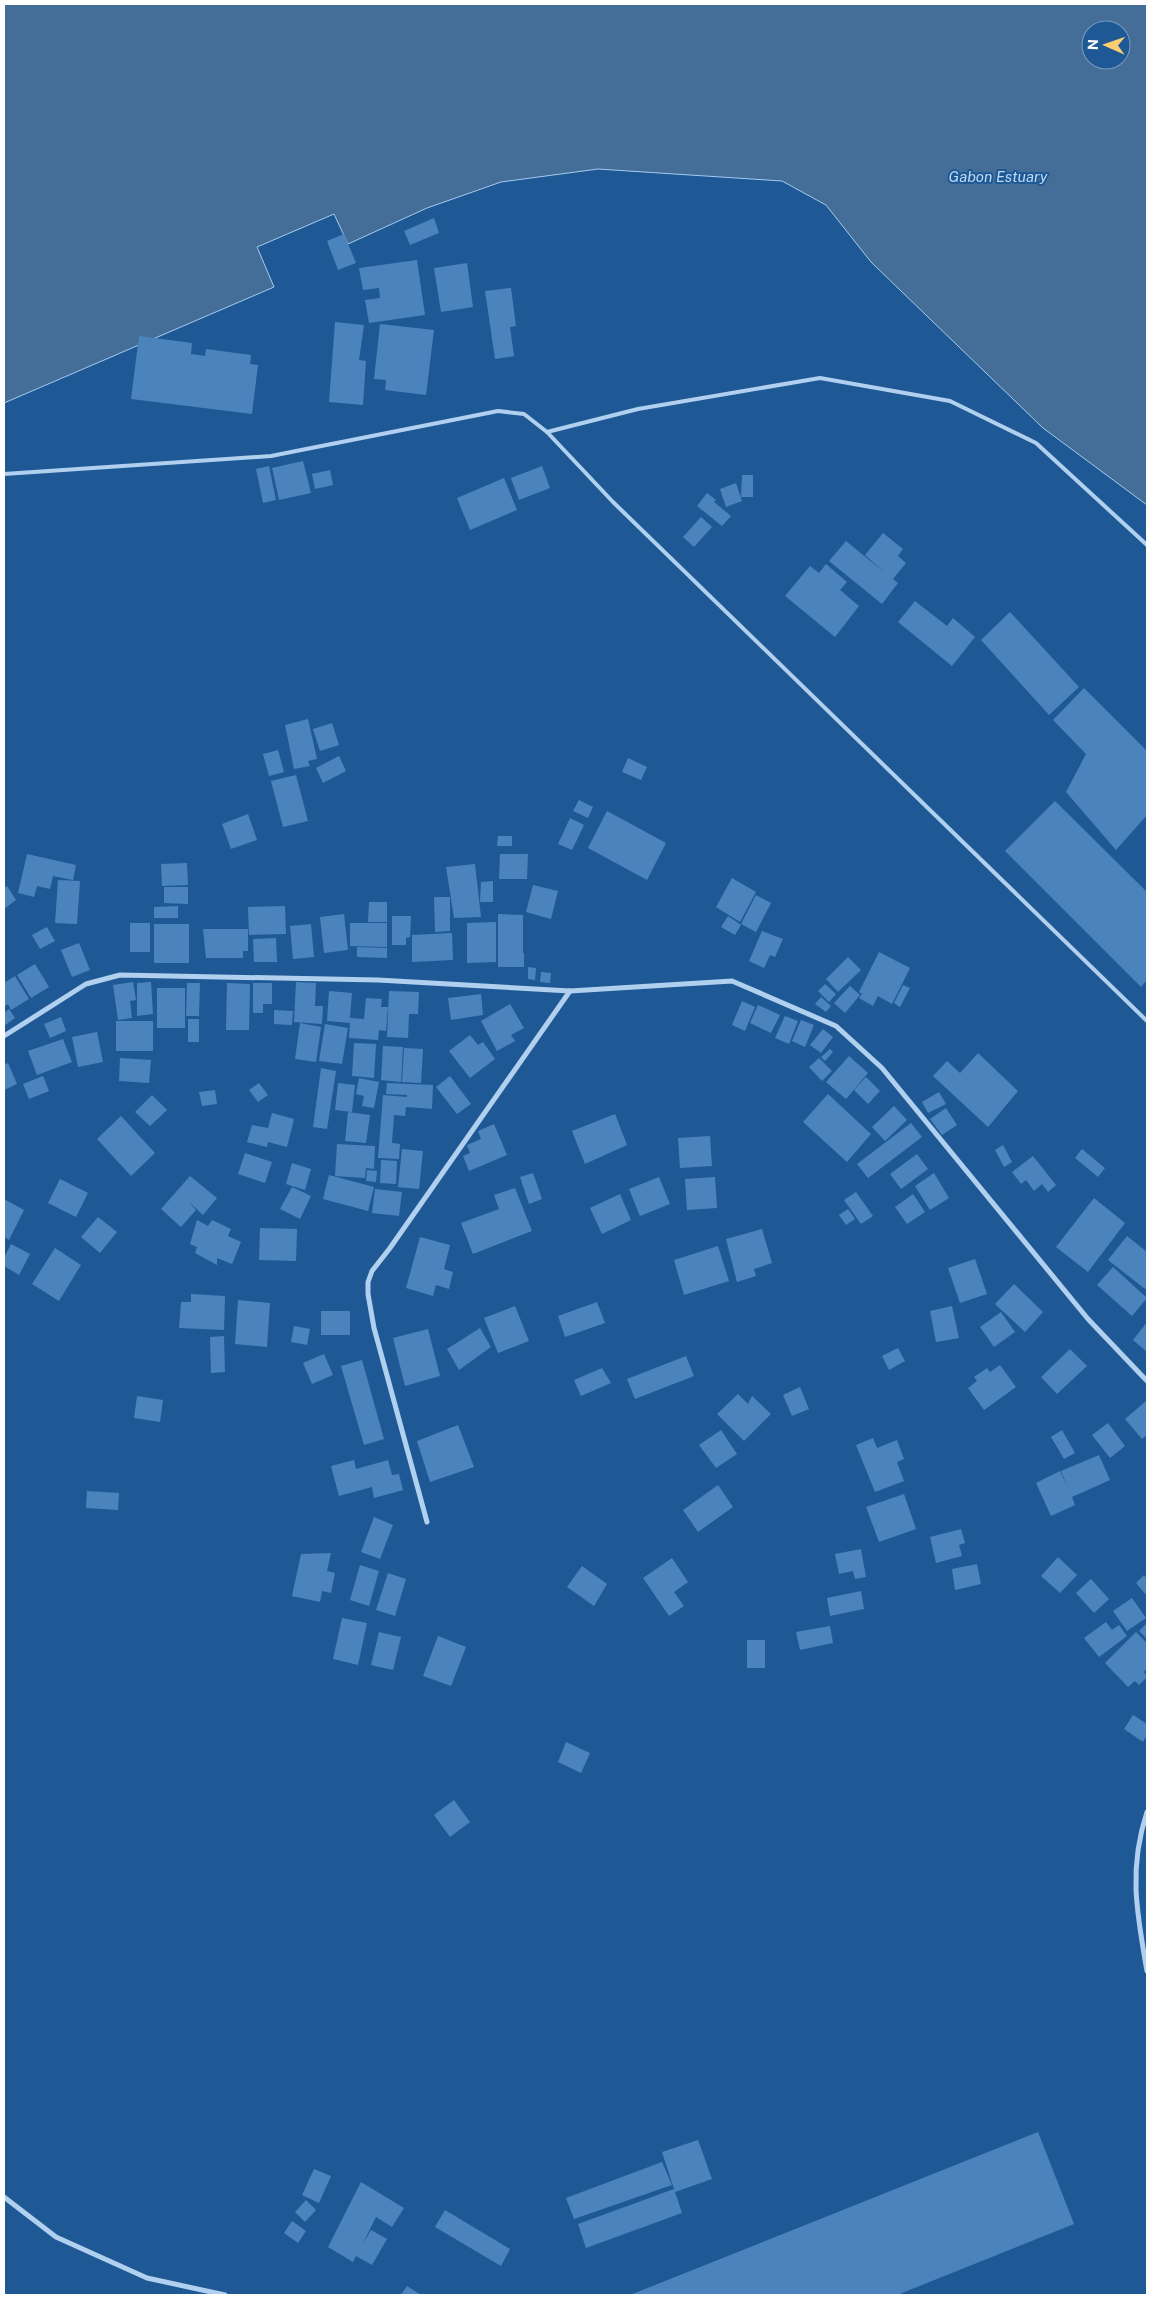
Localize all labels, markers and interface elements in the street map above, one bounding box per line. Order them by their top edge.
north arrow [1081,20,1131,70]
text: N [1085,39,1101,50]
water label: Gabon Estuary [949,168,1048,185]

